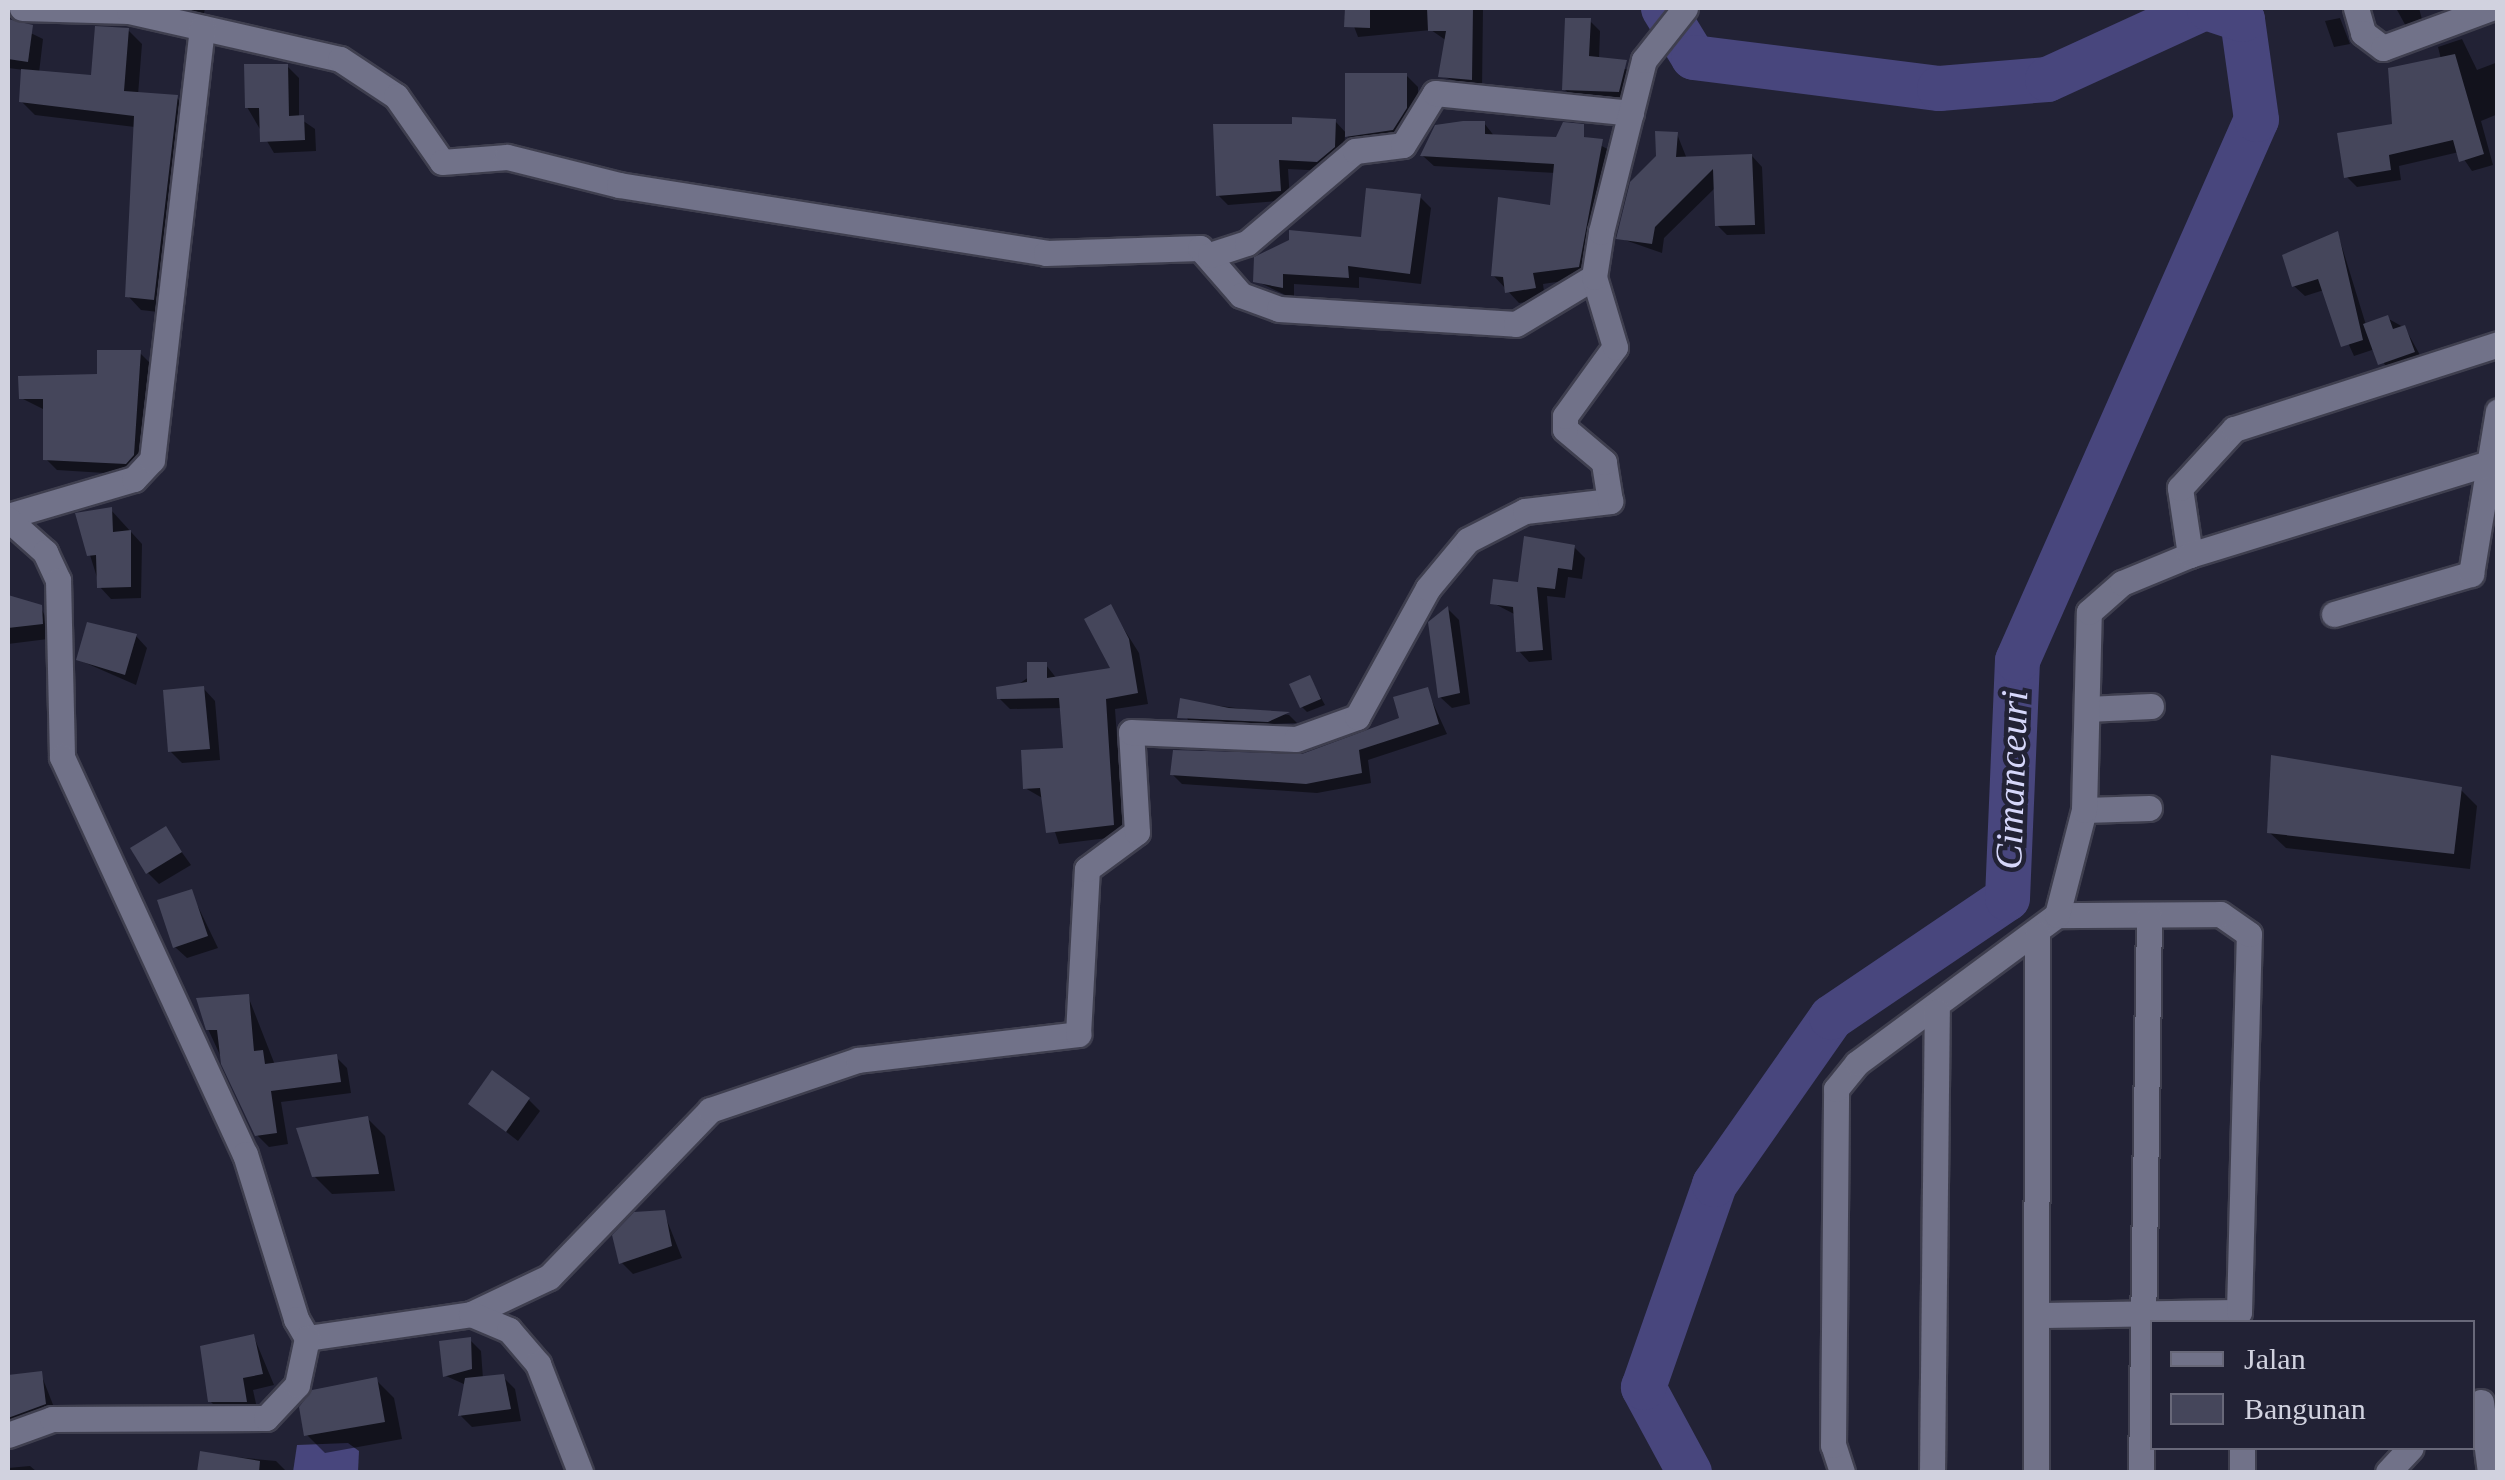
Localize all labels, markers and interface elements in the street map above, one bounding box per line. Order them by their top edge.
water label: Cimanceuri [1986,690,2038,870]
legend [2150,1320,2475,1450]
text: Jalan [2244,1342,2306,1375]
text: Bangunan [2244,1392,2366,1425]

